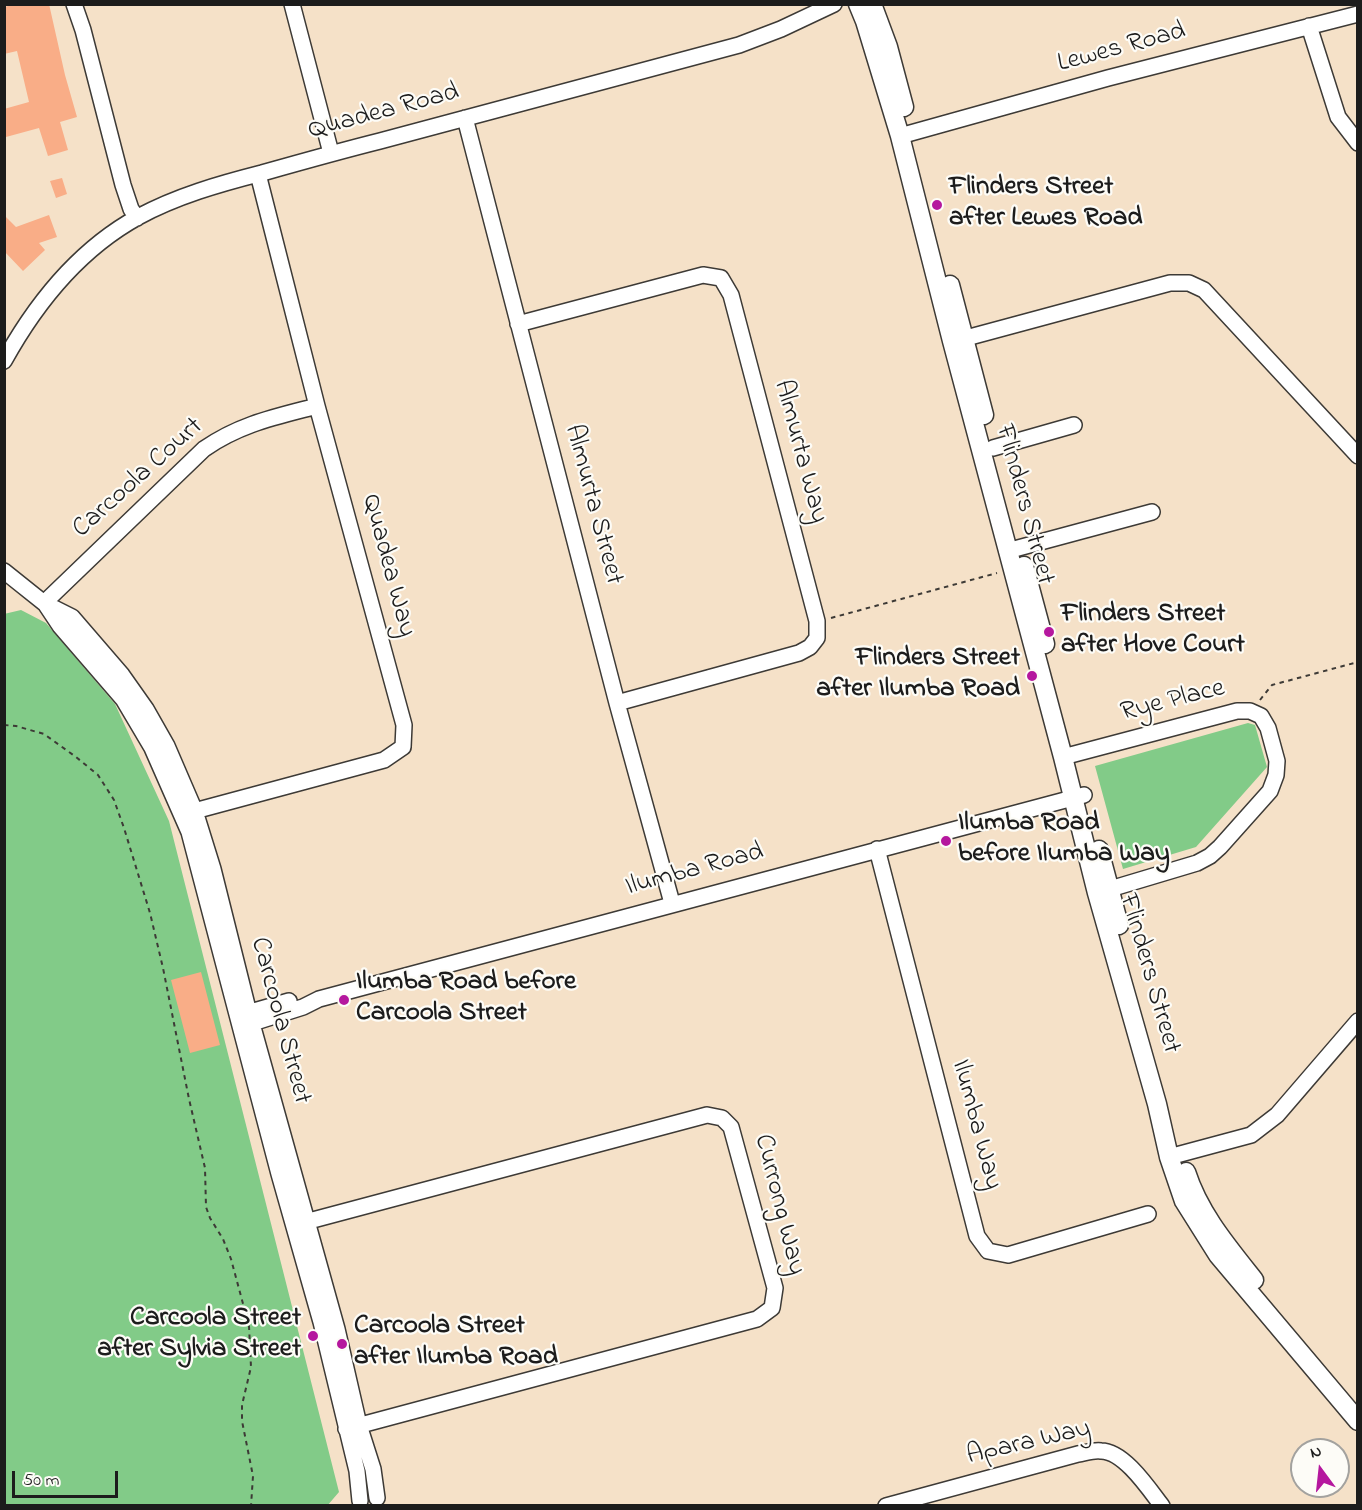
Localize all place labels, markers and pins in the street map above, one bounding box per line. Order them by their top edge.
place label: Flinders Street after Lewes Road [949,173,1142,236]
marker: Flinders Street after Lewes Road [930,198,944,212]
place label: Flinders Street after Hove Court [1061,600,1245,663]
marker: Flinders Street after Hove Court [1042,625,1056,639]
place label: Flinders Street after Ilumba Road [816,644,1020,707]
marker: Flinders Street after Ilumba Road [1025,669,1039,683]
place label: Ilumba Road before Ilumba Way [958,809,1170,872]
marker: Ilumba Road before Ilumba Way [939,834,953,848]
place label: Ilumba Road before Carcoola Street [356,968,576,1031]
marker: Ilumba Road before Carcoola Street [337,993,351,1007]
place label: Carcoola Street after Sylvia Street [97,1304,301,1367]
place label: Carcoola Street after Ilumba Road [354,1312,558,1375]
marker: Carcoola Street after Sylvia Street [306,1329,320,1343]
marker: Carcoola Street after Ilumba Road [335,1337,349,1351]

